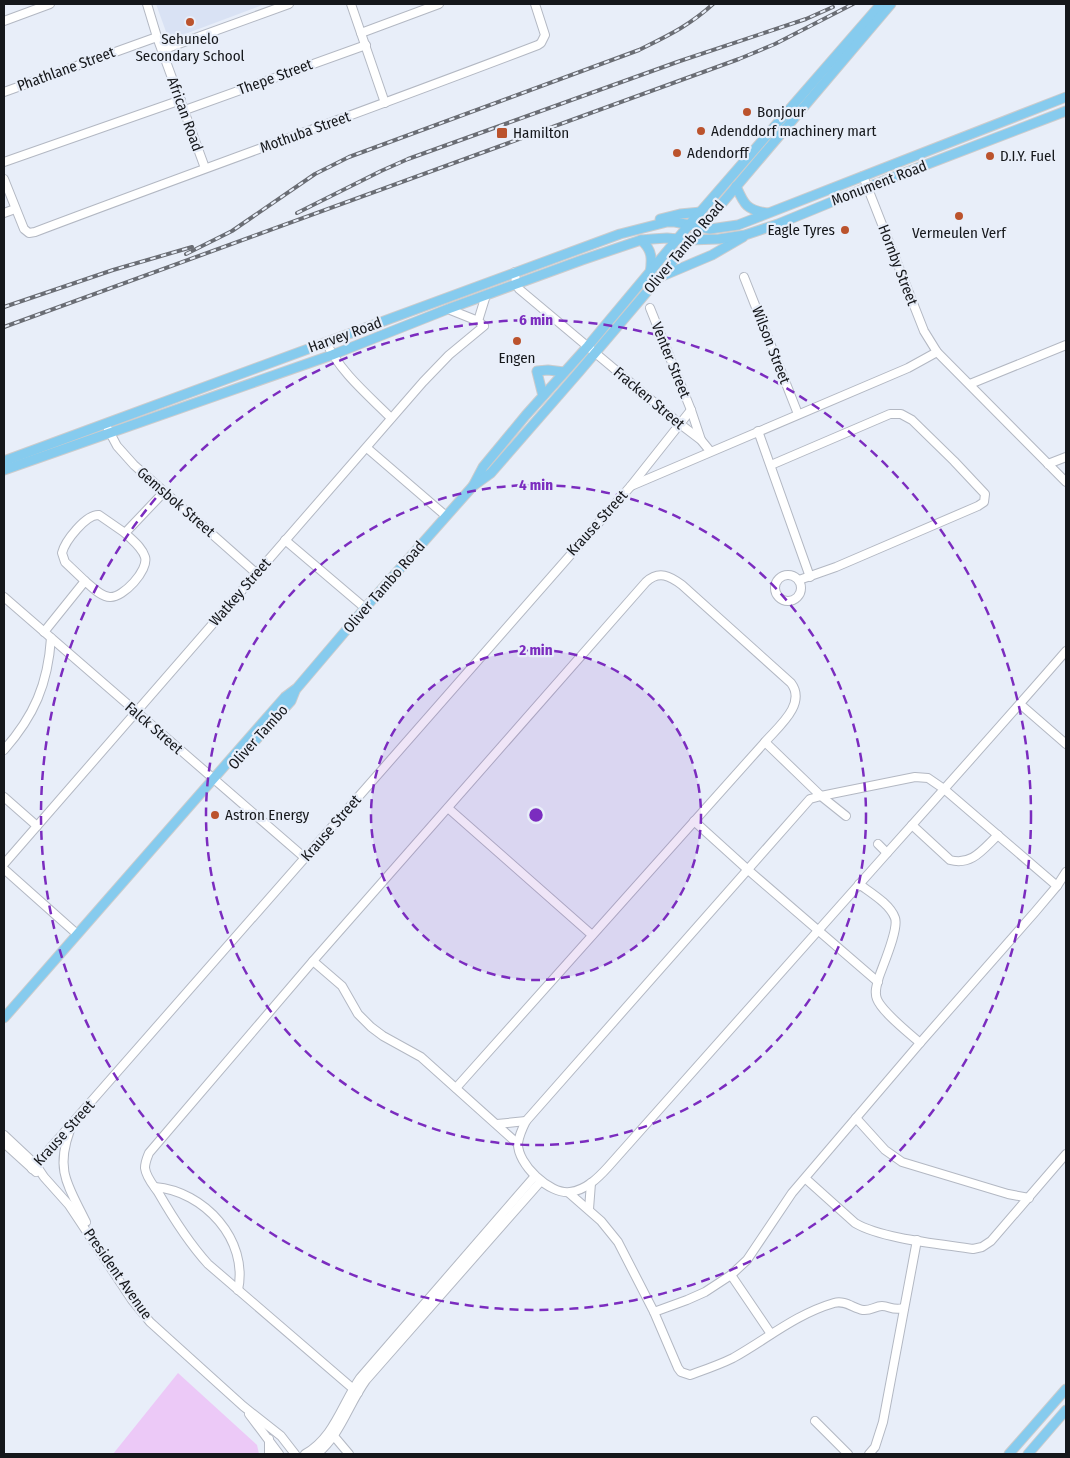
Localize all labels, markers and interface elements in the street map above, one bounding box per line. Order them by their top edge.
marker: Sehunelo Secondary School [184,16,196,28]
place label: Sehunelo Secondary School [135,30,245,65]
street label: Phathlane Street [15,43,117,95]
street label: Thepe Street [235,55,315,99]
street label: African Road [163,74,207,154]
place label: Bonjour [757,103,807,121]
marker: Bonjour [741,106,753,118]
street label: Mothuba Street [257,107,353,157]
place label: Adenddorf machinery mart [711,122,876,140]
place label: Hamilton [513,124,569,142]
marker: Adenddorf machinery mart [695,125,707,137]
marker: Hamilton [495,126,509,140]
place label: Adendorff [687,144,750,162]
marker: Adendorff [671,147,683,159]
place label: D.I.Y. Fuel [1000,147,1055,165]
marker: D.I.Y. Fuel [984,150,996,162]
street label: Monument Road [829,157,929,209]
street label: Oliver Tambo Road [640,197,728,297]
marker: Vermeulen Verf [953,210,965,222]
place label: Eagle Tyres [767,221,835,239]
street label: Hornby Street [874,222,922,308]
marker: Eagle Tyres [839,224,851,236]
place label: Vermeulen Verf [912,224,1007,242]
street label: Wilson Street [748,304,794,386]
text: 6 min [519,311,553,329]
street label: Harvey Road [306,313,384,357]
street label: Venter Street [648,319,694,401]
marker: Engen [511,335,523,347]
place label: Engen [499,349,535,367]
street label: Fracken Street [610,363,688,433]
street label: Gemsbok Street [133,463,219,541]
text: 4 min [519,476,553,494]
street label: Krause Street [563,486,631,560]
street label: Oliver Tambo Road [339,537,429,637]
street label: Watkey Street [206,554,275,630]
text: 2 min [518,641,553,659]
street label: Falck Street [121,698,187,758]
street label: Oliver Tambo [224,701,292,773]
street label: Krause Street [297,791,365,865]
place label: Astron Energy [225,806,310,824]
centre of rings [527,806,545,824]
marker: Astron Energy [209,809,221,821]
street label: Krause Street [30,1096,98,1170]
street label: President Avenue [80,1225,156,1323]

